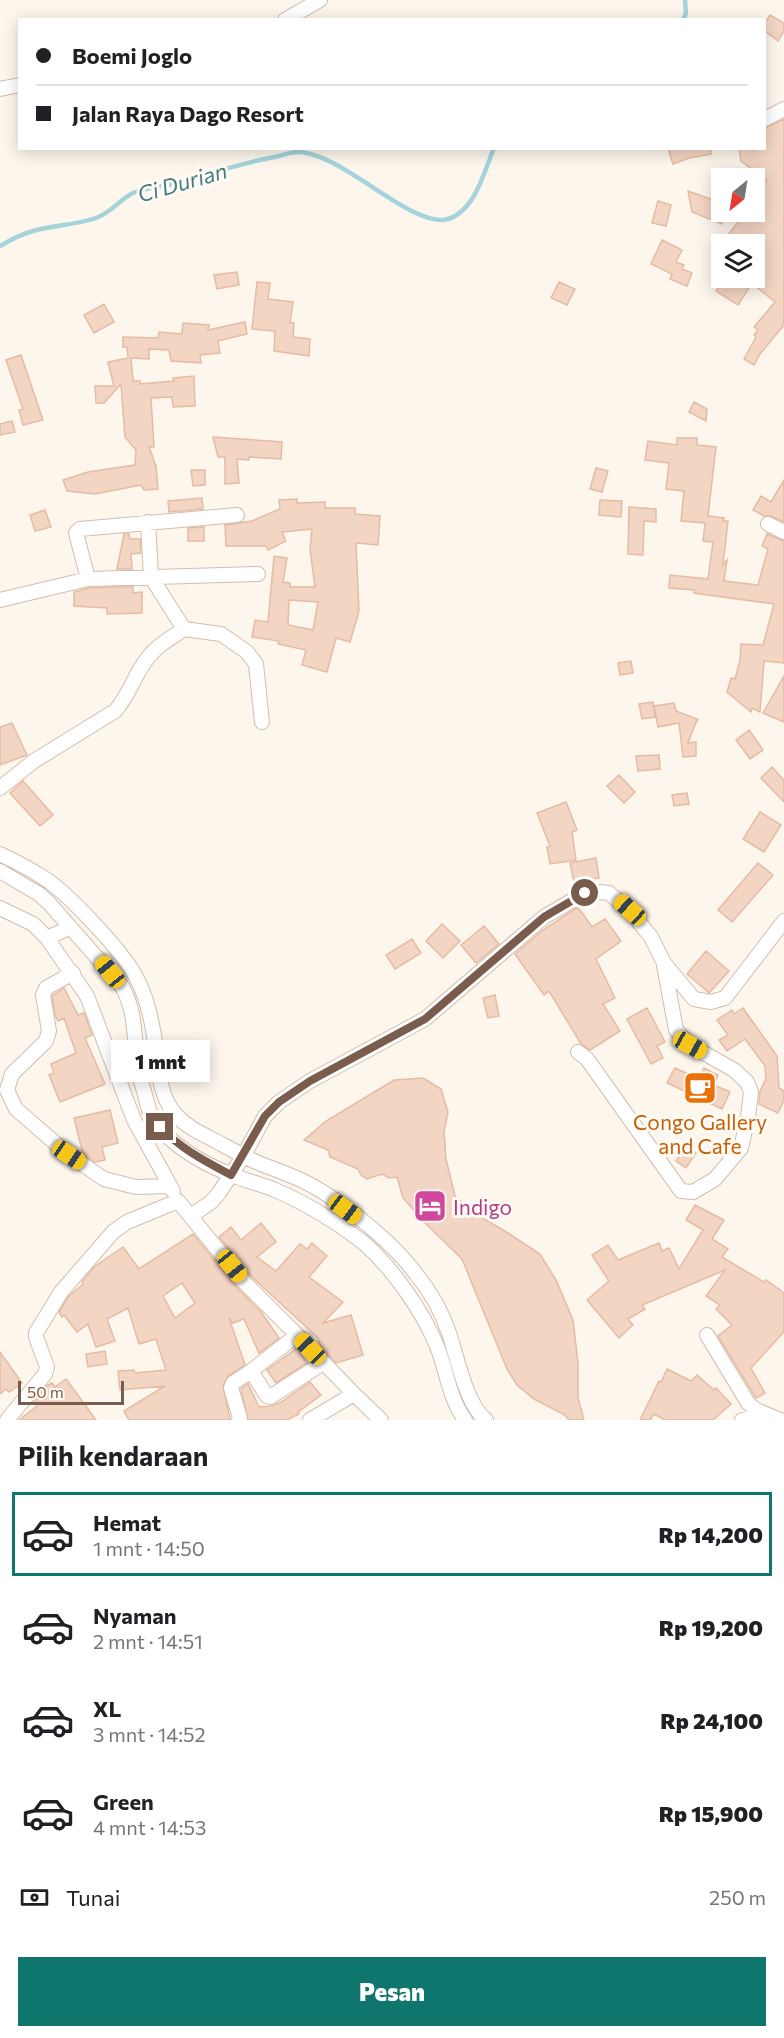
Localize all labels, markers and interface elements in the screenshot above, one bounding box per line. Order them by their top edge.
text: Boemi Joglo [72,42,192,69]
text: Jalan Raya Dago Resort [72,100,304,127]
water label: Ci Durian [134,156,230,208]
north arrow [711,168,765,222]
map controls [711,168,765,288]
button: layers [711,234,765,288]
route start [571,879,598,906]
car [611,891,649,929]
car [92,952,128,992]
car [670,1028,710,1062]
callout: 1 mnt [110,1040,210,1082]
text: 1 mnt [135,1049,186,1073]
cafe icon: Congo Gallery and Cafe [682,1070,718,1106]
place label: Congo Gallery and Cafe [633,1109,767,1158]
route end [146,1113,173,1140]
car [49,1137,89,1173]
hotel icon: Indigo [412,1188,448,1224]
car [325,1191,365,1227]
place label: Indigo [453,1194,512,1219]
car [214,1246,250,1286]
car [291,1330,329,1368]
scale bar [18,1378,124,1406]
text: 50 m [27,1382,64,1401]
text: Pilih kendaraan [18,1439,208,1472]
icon: car [21,1507,75,1561]
text: Hemat [93,1509,161,1536]
text: Rp 14,200 [659,1521,763,1548]
text: 1 mnt · 14:50 [93,1536,205,1560]
icon: car [21,1600,75,1654]
text: Nyaman [93,1602,176,1629]
text: Rp 19,200 [659,1614,763,1641]
text: 2 mnt · 14:51 [93,1629,203,1653]
icon: car [21,1693,75,1747]
text: XL [93,1695,121,1722]
text: Rp 24,100 [660,1707,763,1734]
text: 3 mnt · 14:52 [93,1722,206,1746]
icon: car [21,1786,75,1840]
text: Green [93,1788,154,1815]
text: Rp 15,900 [659,1800,763,1827]
text: 4 mnt · 14:53 [93,1815,207,1839]
icon: cash [18,1881,51,1914]
text: Tunai [66,1884,120,1911]
text: 250 m [709,1885,766,1909]
button: Pesan [18,1957,766,2026]

